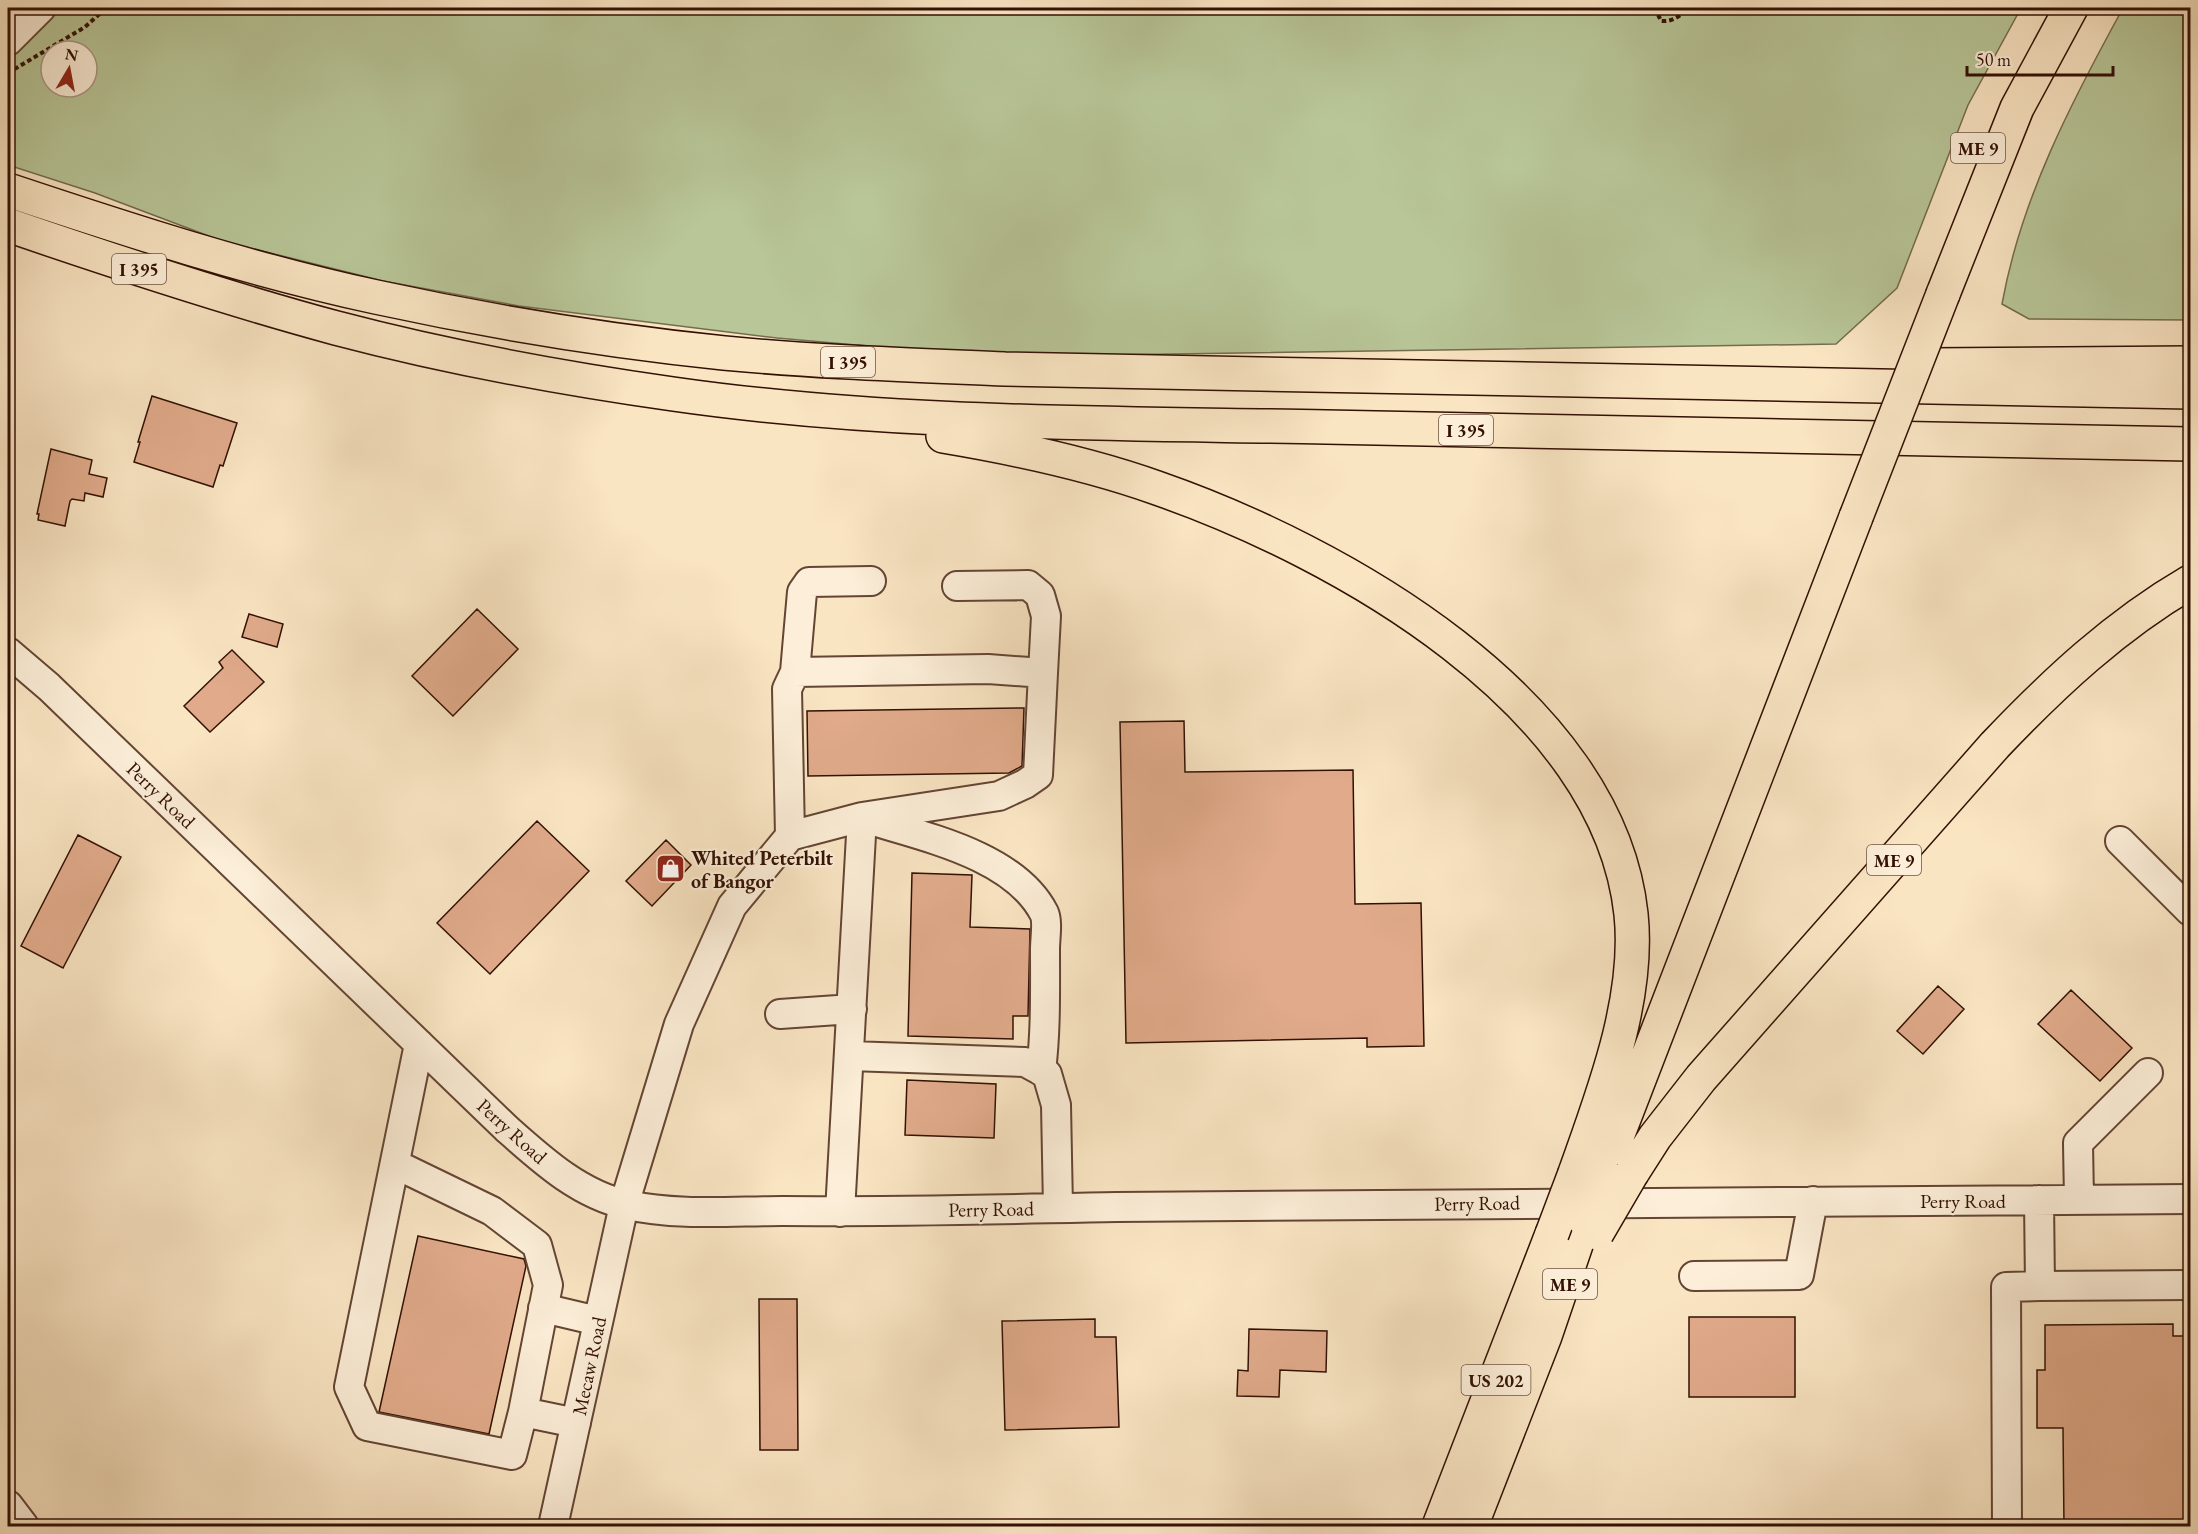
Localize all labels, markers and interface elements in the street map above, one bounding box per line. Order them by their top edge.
north arrow [39,39,99,99]
scale bar [1967,39,2112,77]
text: N [63,43,80,66]
text: 50 m [1976,48,2011,71]
road number: ME 9 [1951,133,2005,163]
road number: I 395 [112,254,166,284]
road number: I 395 [821,347,875,377]
road number: I 395 [1439,415,1493,445]
street label: Perry Road [121,756,202,835]
place label: Whited Peterbilt of Bangor [691,845,834,894]
road number: ME 9 [1867,845,1921,875]
shop icon: Whited Peterbilt of Bangor [654,853,686,885]
street label: Perry Road [471,1093,553,1170]
street label: Perry Road [1920,1188,2007,1214]
street label: Perry Road [1434,1189,1521,1217]
street label: Perry Road [948,1195,1035,1223]
road number: ME 9 [1543,1269,1597,1299]
street label: Mecaw Road [566,1313,612,1418]
road number: US 202 [1462,1365,1530,1395]

